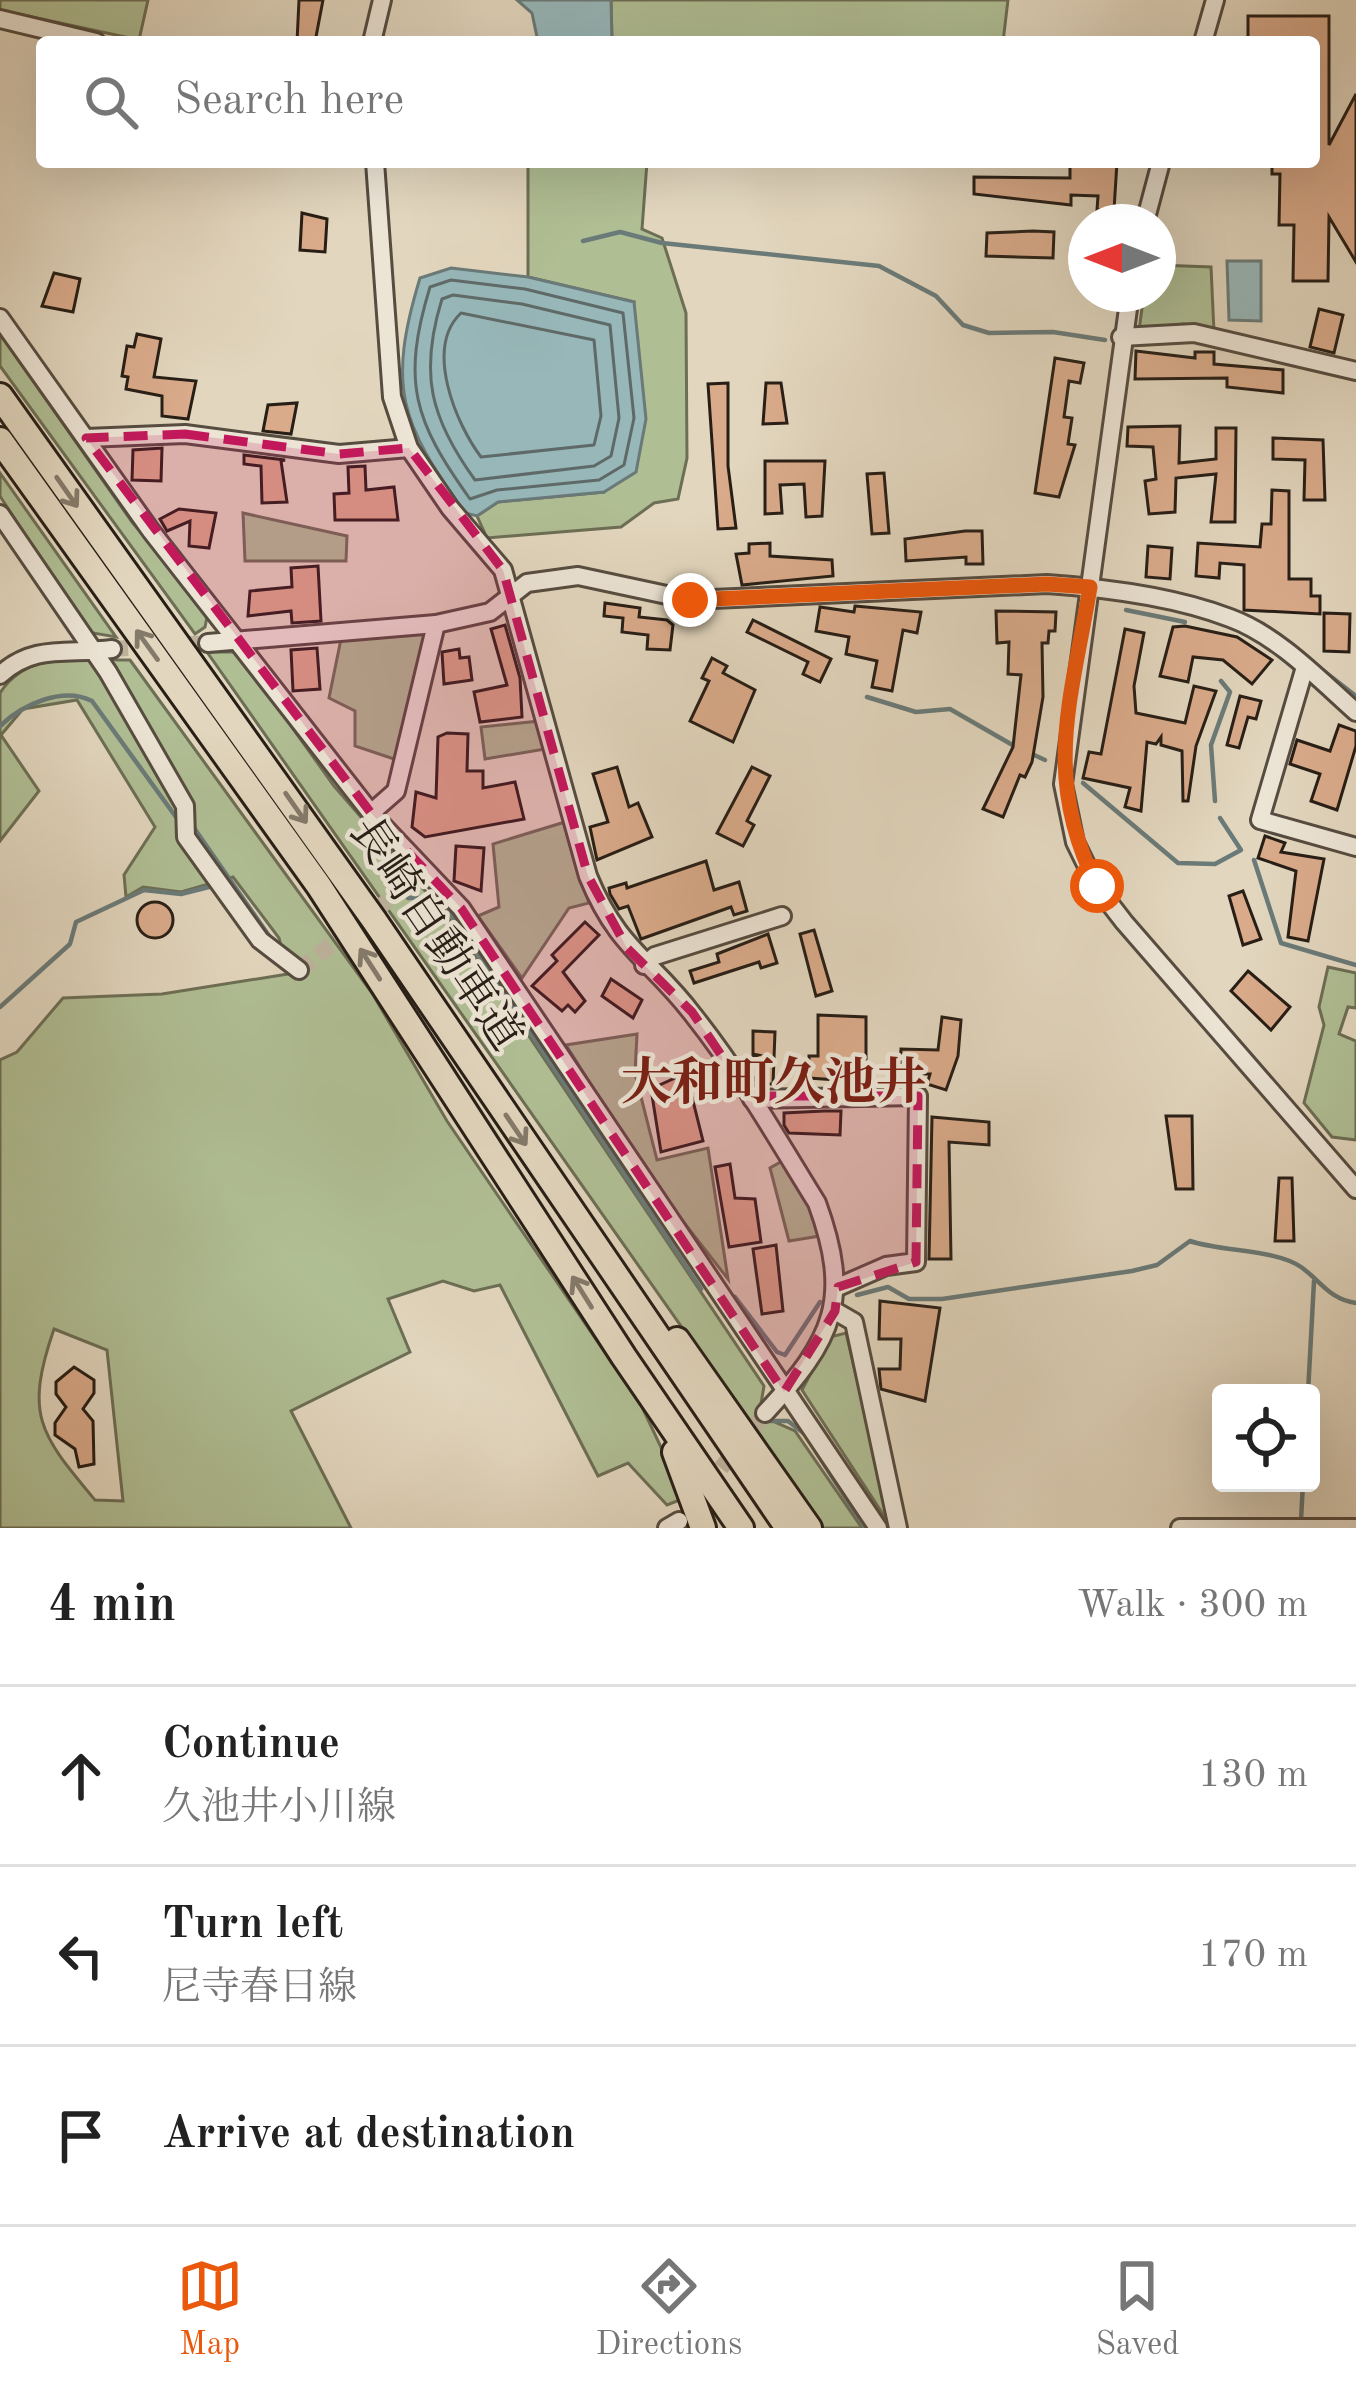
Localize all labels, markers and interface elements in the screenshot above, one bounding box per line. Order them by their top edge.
search box [36,36,1320,168]
icon: search [78,69,144,135]
text: Search here [174,79,404,124]
north arrow [1068,204,1176,312]
one-way arrow [54,475,79,508]
route end [663,573,717,627]
one-way arrow [134,629,160,662]
one-way arrow [283,791,308,824]
street label: 長崎自動車道 [340,808,531,1060]
route start [1070,859,1124,913]
one-way arrow [358,948,383,982]
district label: 大和町久池井 [621,1055,927,1111]
one-way arrow [503,1113,528,1146]
one-way arrow [570,1275,594,1309]
map controls [1212,1384,1320,1492]
button: locate [1212,1384,1320,1492]
text: 4 min [48,1581,176,1632]
text: Walk · 300 m [1077,1586,1308,1625]
text: Continue [162,1723,340,1768]
icon: ahead [48,1743,114,1809]
text: 130 m [1198,1756,1308,1795]
text: 久池井小川線 [162,1789,396,1828]
text: Turn left [162,1903,343,1948]
icon: left [48,1923,114,1989]
text: 170 m [1198,1936,1308,1975]
text: 尼寺春日線 [162,1969,357,2008]
icon: arrive [48,2103,114,2169]
text: Arrive at destination [162,2113,575,2158]
tab: Map [177,2253,243,2366]
tab: Directions [596,2253,742,2366]
tab: Saved [1095,2253,1179,2366]

